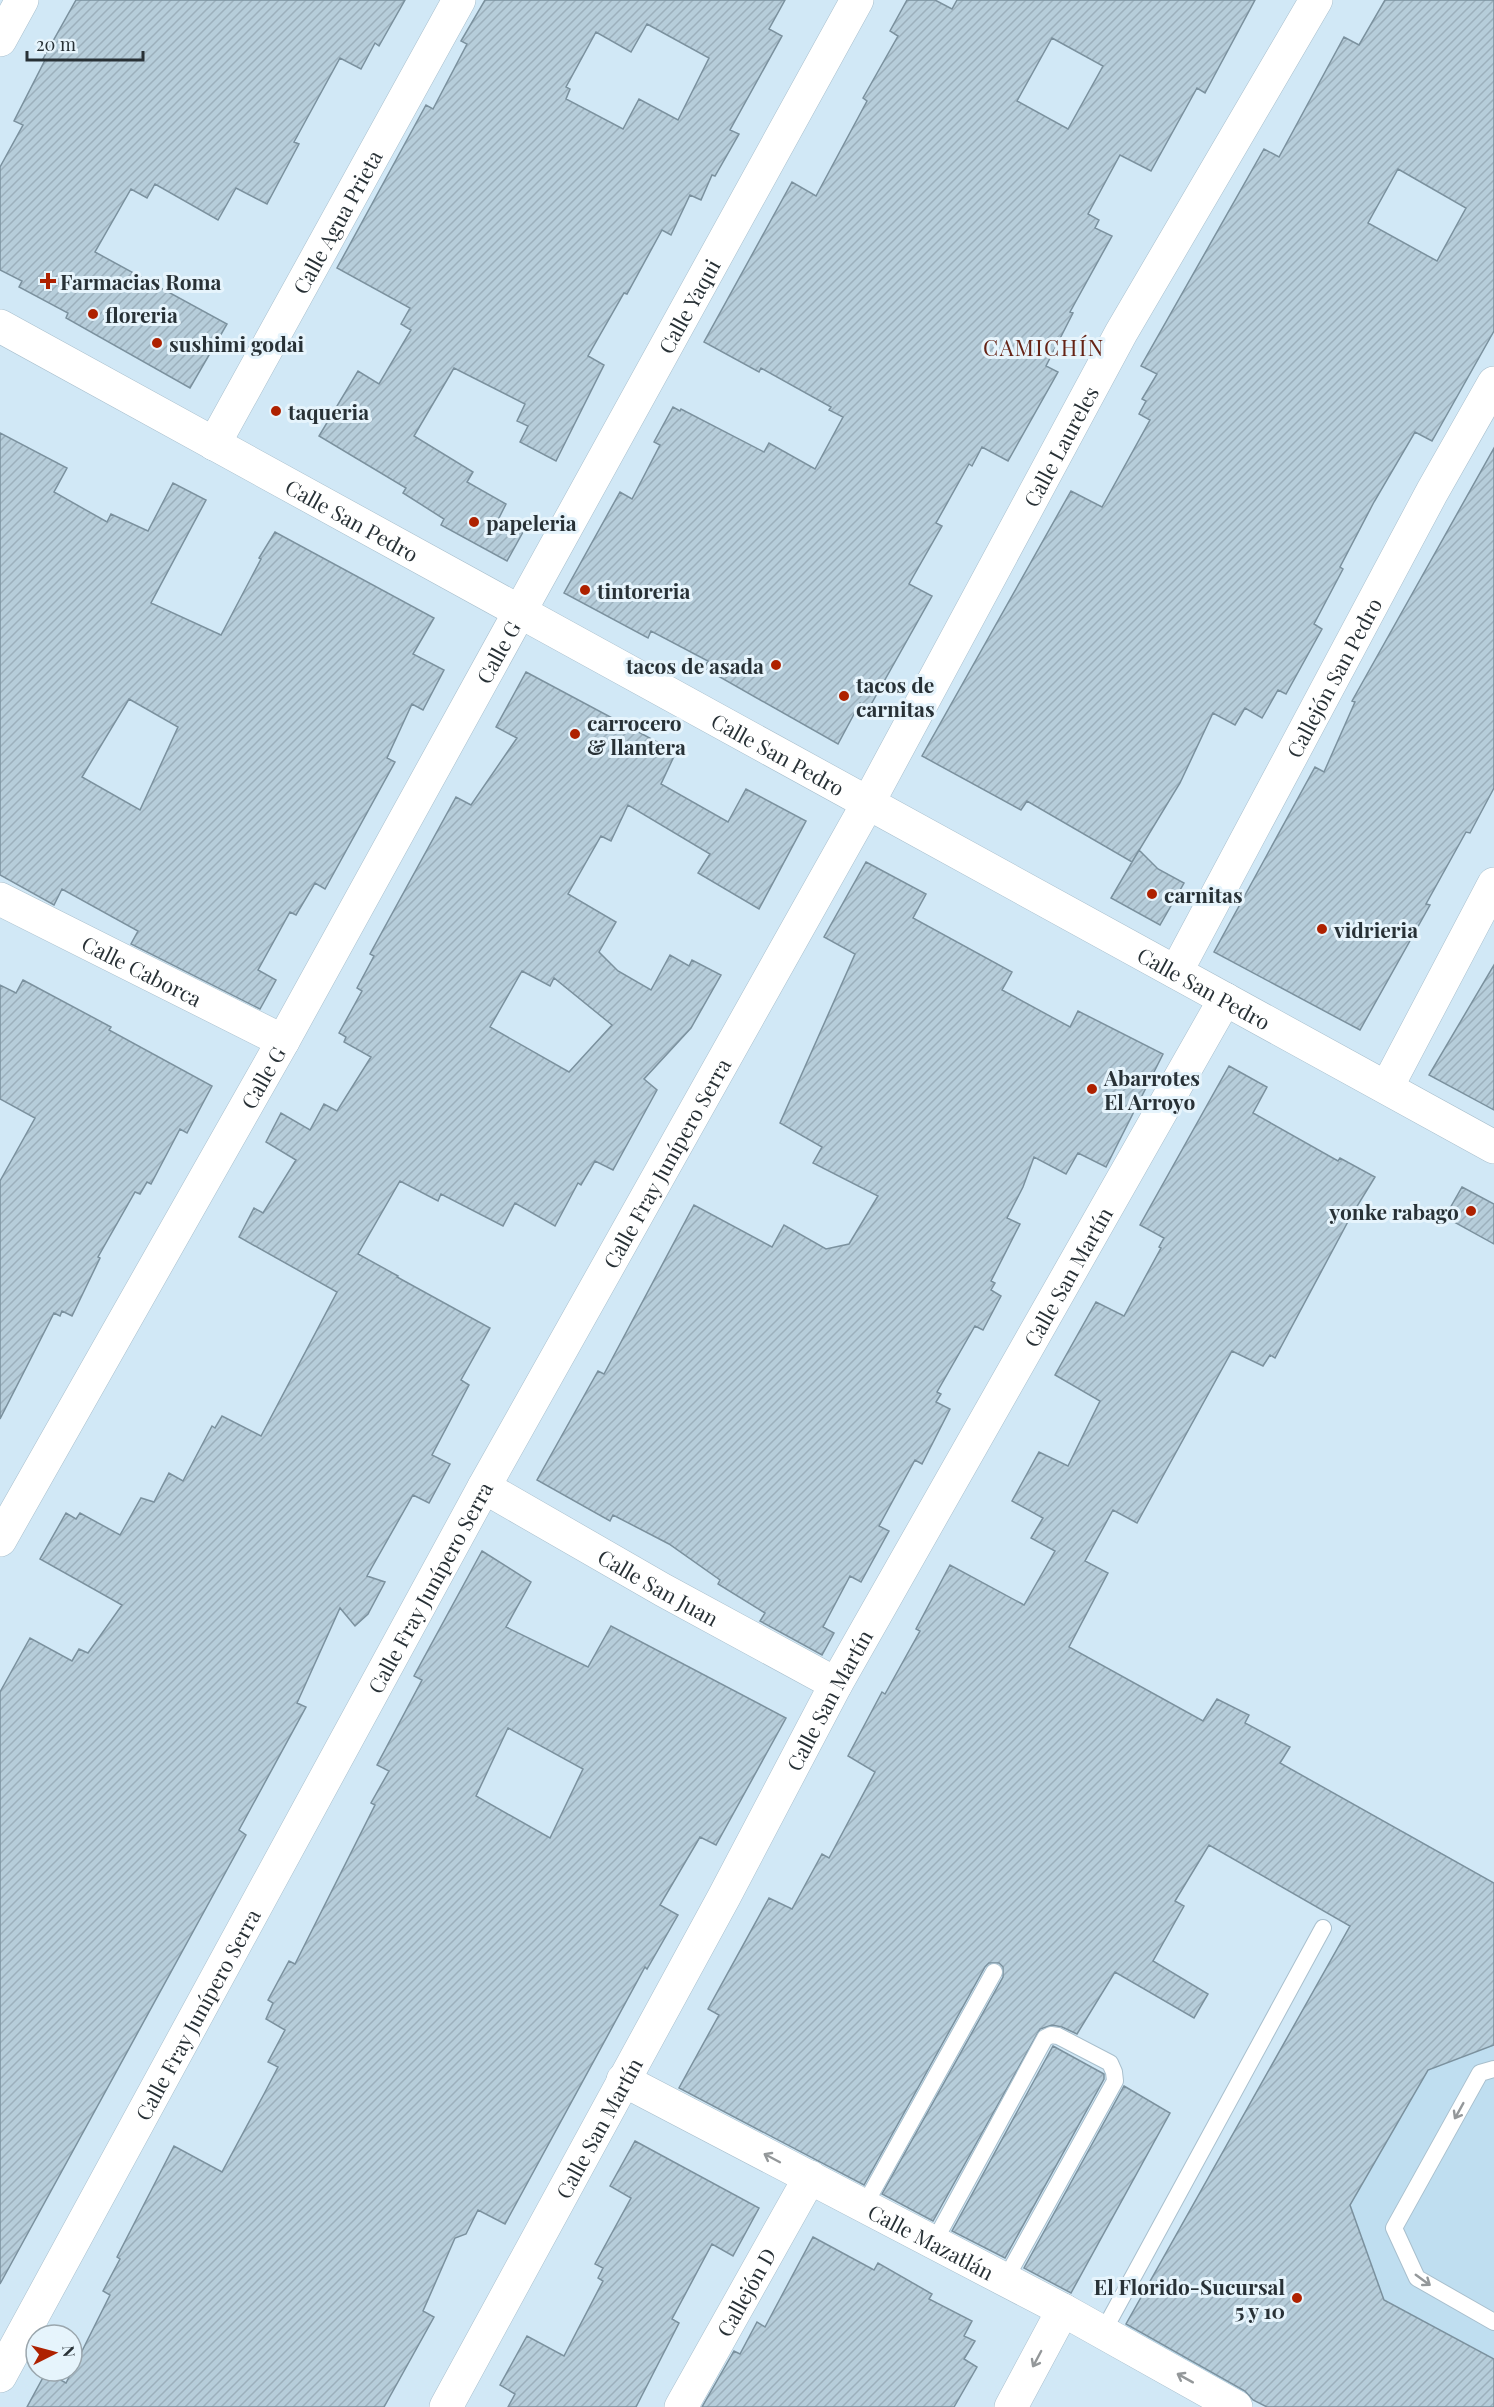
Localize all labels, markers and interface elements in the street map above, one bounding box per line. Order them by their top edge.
scale bar [27,24,142,62]
text: 20 m [36,32,76,56]
street label: Calle Agua Prieta [286,144,388,299]
street label: Calle Yaqui [651,254,726,358]
place label: Farmacias Roma [60,267,222,295]
marker: Farmacias Roma [41,274,55,288]
place label: floreria [105,300,178,328]
marker: floreria [86,307,100,321]
place label: sushimi godai [169,329,305,357]
district label: CAMICHÍN [983,332,1105,362]
marker: sushimi godai [150,336,164,350]
street label: Calle Laureles [1016,381,1104,511]
place label: taqueria [287,397,369,425]
marker: taqueria [269,404,283,418]
street label: Calle San Pedro [281,472,424,567]
place label: papeleria [486,508,577,536]
marker: papeleria [467,515,481,529]
place label: tintoreria [596,576,690,604]
marker: tintoreria [578,583,592,597]
street label: Callejón San Pedro [1279,593,1387,762]
street label: Calle G [469,615,526,688]
place label: tacos de asada [625,651,764,679]
marker: tacos de asada [769,658,783,672]
place label: tacos de carnitas [855,670,935,722]
marker: tacos de carnitas [837,689,851,703]
street label: Calle San Pedro [707,706,850,801]
place label: carrocero & llantera [587,708,686,760]
marker: carrocero & llantera [568,727,582,741]
place label: carnitas [1164,880,1243,908]
marker: carnitas [1145,887,1159,901]
place label: vidrieria [1333,915,1418,943]
marker: vidrieria [1315,922,1329,936]
street label: Calle Caborca [78,929,207,1012]
street label: Calle San Pedro [1133,940,1276,1036]
street label: Calle G [234,1041,291,1113]
street label: Calle Fray Junípero Serra [596,1052,736,1273]
place label: Abarrotes El Arroyo [1103,1063,1200,1115]
marker: Abarrotes El Arroyo [1085,1082,1099,1096]
place label: yonke rabago [1328,1197,1459,1225]
street label: Calle San Martín [1017,1201,1118,1352]
marker: yonke rabago [1464,1204,1478,1218]
street label: Calle Fray Junípero Serra [360,1476,499,1698]
street label: Calle San Juan [593,1542,724,1632]
street label: Calle San Martín [779,1624,878,1775]
street label: Calle Fray Junípero Serra [128,1903,266,2125]
street label: Calle San Martín [548,2052,648,2203]
one-way arrow [1453,2102,1465,2119]
one-way arrow [764,2152,782,2163]
street label: Calle Mazatlán [864,2197,1000,2286]
street label: Callejón D [710,2243,782,2341]
place label: El Florido-Sucursal 5 y 10 [1094,2272,1285,2324]
one-way arrow [1415,2274,1431,2286]
marker: El Florido-Sucursal 5 y 10 [1290,2291,1304,2305]
north arrow [24,2323,84,2383]
text: N [58,2345,81,2359]
one-way arrow [1031,2349,1042,2367]
one-way arrow [1177,2372,1194,2384]

